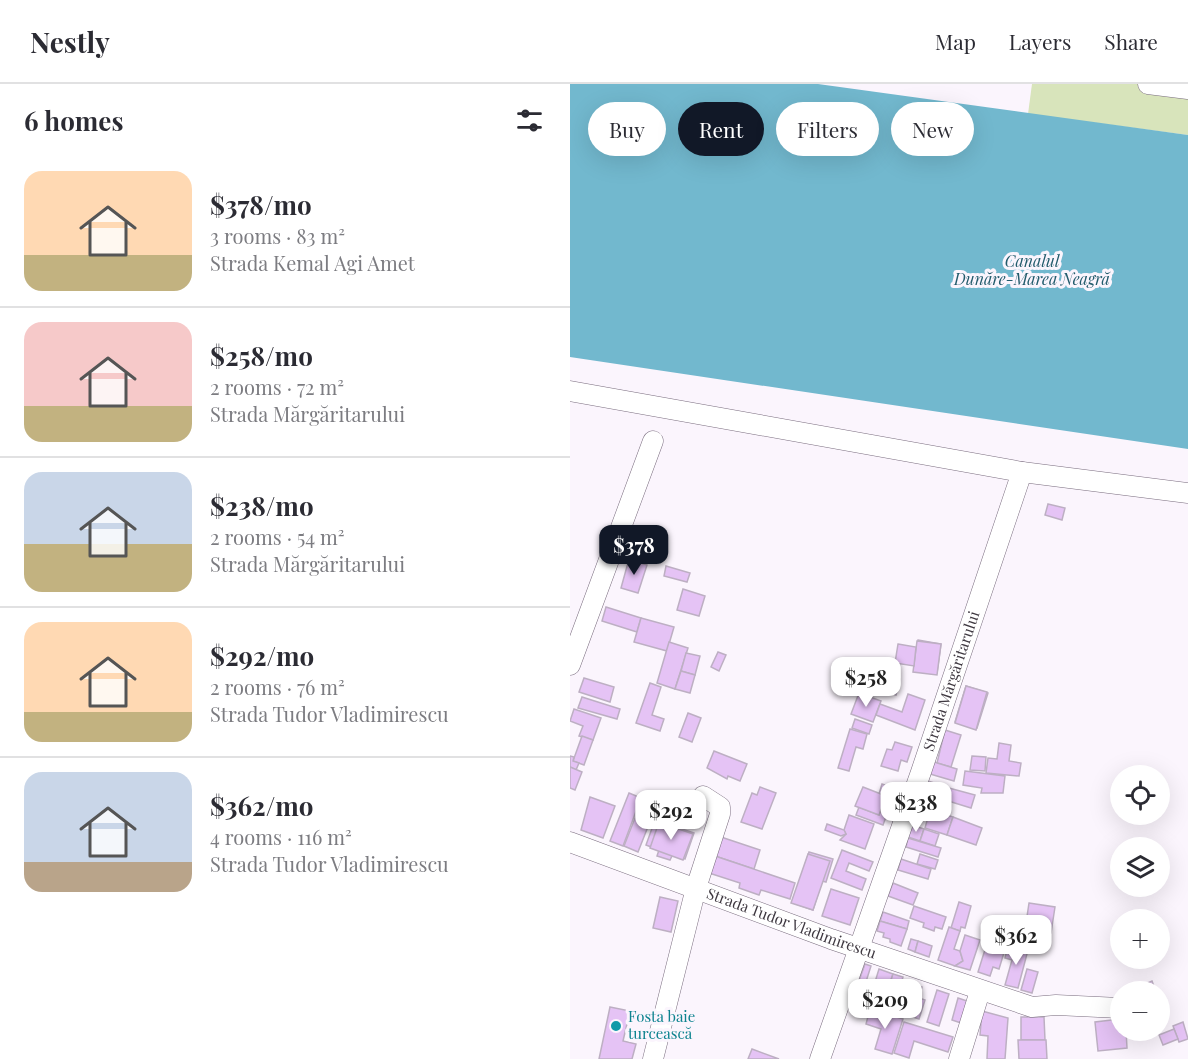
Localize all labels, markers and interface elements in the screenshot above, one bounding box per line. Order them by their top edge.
text: Nestly [30,23,110,60]
text: Map [935,27,976,55]
text: Layers [1009,27,1071,55]
text: Share [1104,27,1158,55]
chip: Buy [588,102,666,156]
chip: Rent [678,102,764,156]
chip: Filters [776,102,879,156]
chip: New [891,102,974,156]
text: 6 homes [24,103,123,138]
icon: filters [513,104,546,137]
text: $378/mo [210,187,312,222]
icon: home [72,195,144,267]
text: 3 rooms · 83 m² [210,222,345,249]
text: Strada Kemal Agi Amet [210,249,415,276]
water label: Canalul Dunăre-Marea Neagră [953,250,1112,289]
text: $258/mo [210,338,313,373]
icon: home [72,346,144,418]
text: 2 rooms · 72 m² [210,373,344,400]
text: Strada Mărgăritarului [210,400,405,427]
text: $238/mo [210,488,314,523]
icon: home [72,496,144,568]
text: 2 rooms · 54 m² [210,523,345,550]
pin: $378 [598,525,670,576]
text: $378 [613,531,655,558]
text: Strada Mărgăritarului [210,550,405,577]
street label: Strada Mărgăritarului [918,608,984,754]
text: $292/mo [210,638,314,673]
icon: home [72,646,144,718]
pin: $258 [830,657,902,708]
text: $258 [845,663,887,690]
text: 2 rooms · 76 m² [210,673,345,700]
text: Strada Tudor Vladimirescu [210,700,449,727]
map controls [1110,765,1170,1041]
button: locate [1110,765,1170,825]
pin: $238 [880,782,952,833]
text: $362/mo [210,788,313,823]
text: $238 [895,788,937,815]
pin: $292 [635,790,707,841]
icon: home [72,796,144,868]
text: $292 [649,796,693,823]
text: 4 rooms · 116 m² [210,823,352,850]
button: layers [1110,837,1170,897]
text: Strada Tudor Vladimirescu [210,850,449,877]
street label: Strada Tudor Vladimirescu [704,883,880,963]
button: + [1110,909,1170,969]
pin: $362 [980,915,1052,966]
text: $362 [995,921,1037,948]
pin: $209 [849,979,921,1030]
button: − [1110,981,1170,1041]
text: $209 [862,985,908,1012]
place label: Fosta baie turcească [628,1006,695,1043]
marker: Fosta baie turcească [609,1019,623,1033]

